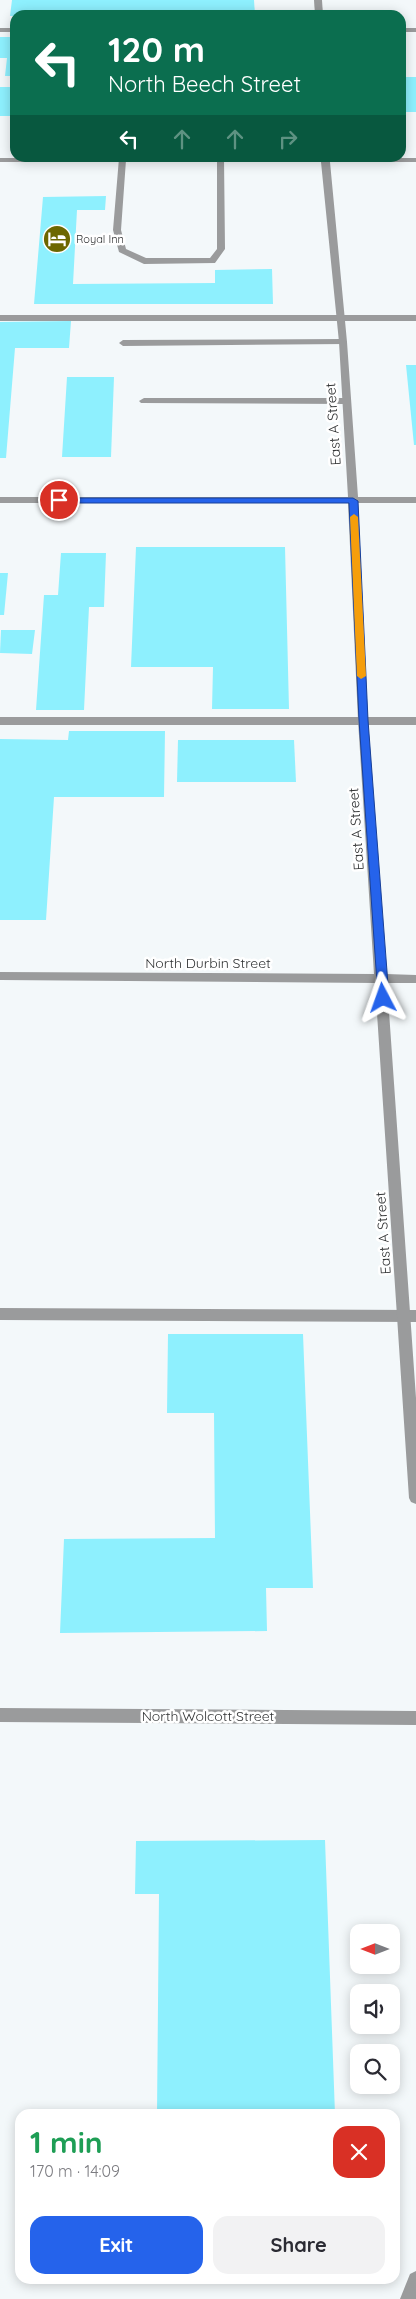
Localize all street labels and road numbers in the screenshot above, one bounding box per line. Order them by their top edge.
street label: East A Street [321,382,345,466]
street label: East A Street [344,787,368,871]
street label: North Durbin Street [145,954,271,972]
street label: East A Street [371,1191,395,1275]
street label: North Wolcott Street [142,1707,275,1725]

